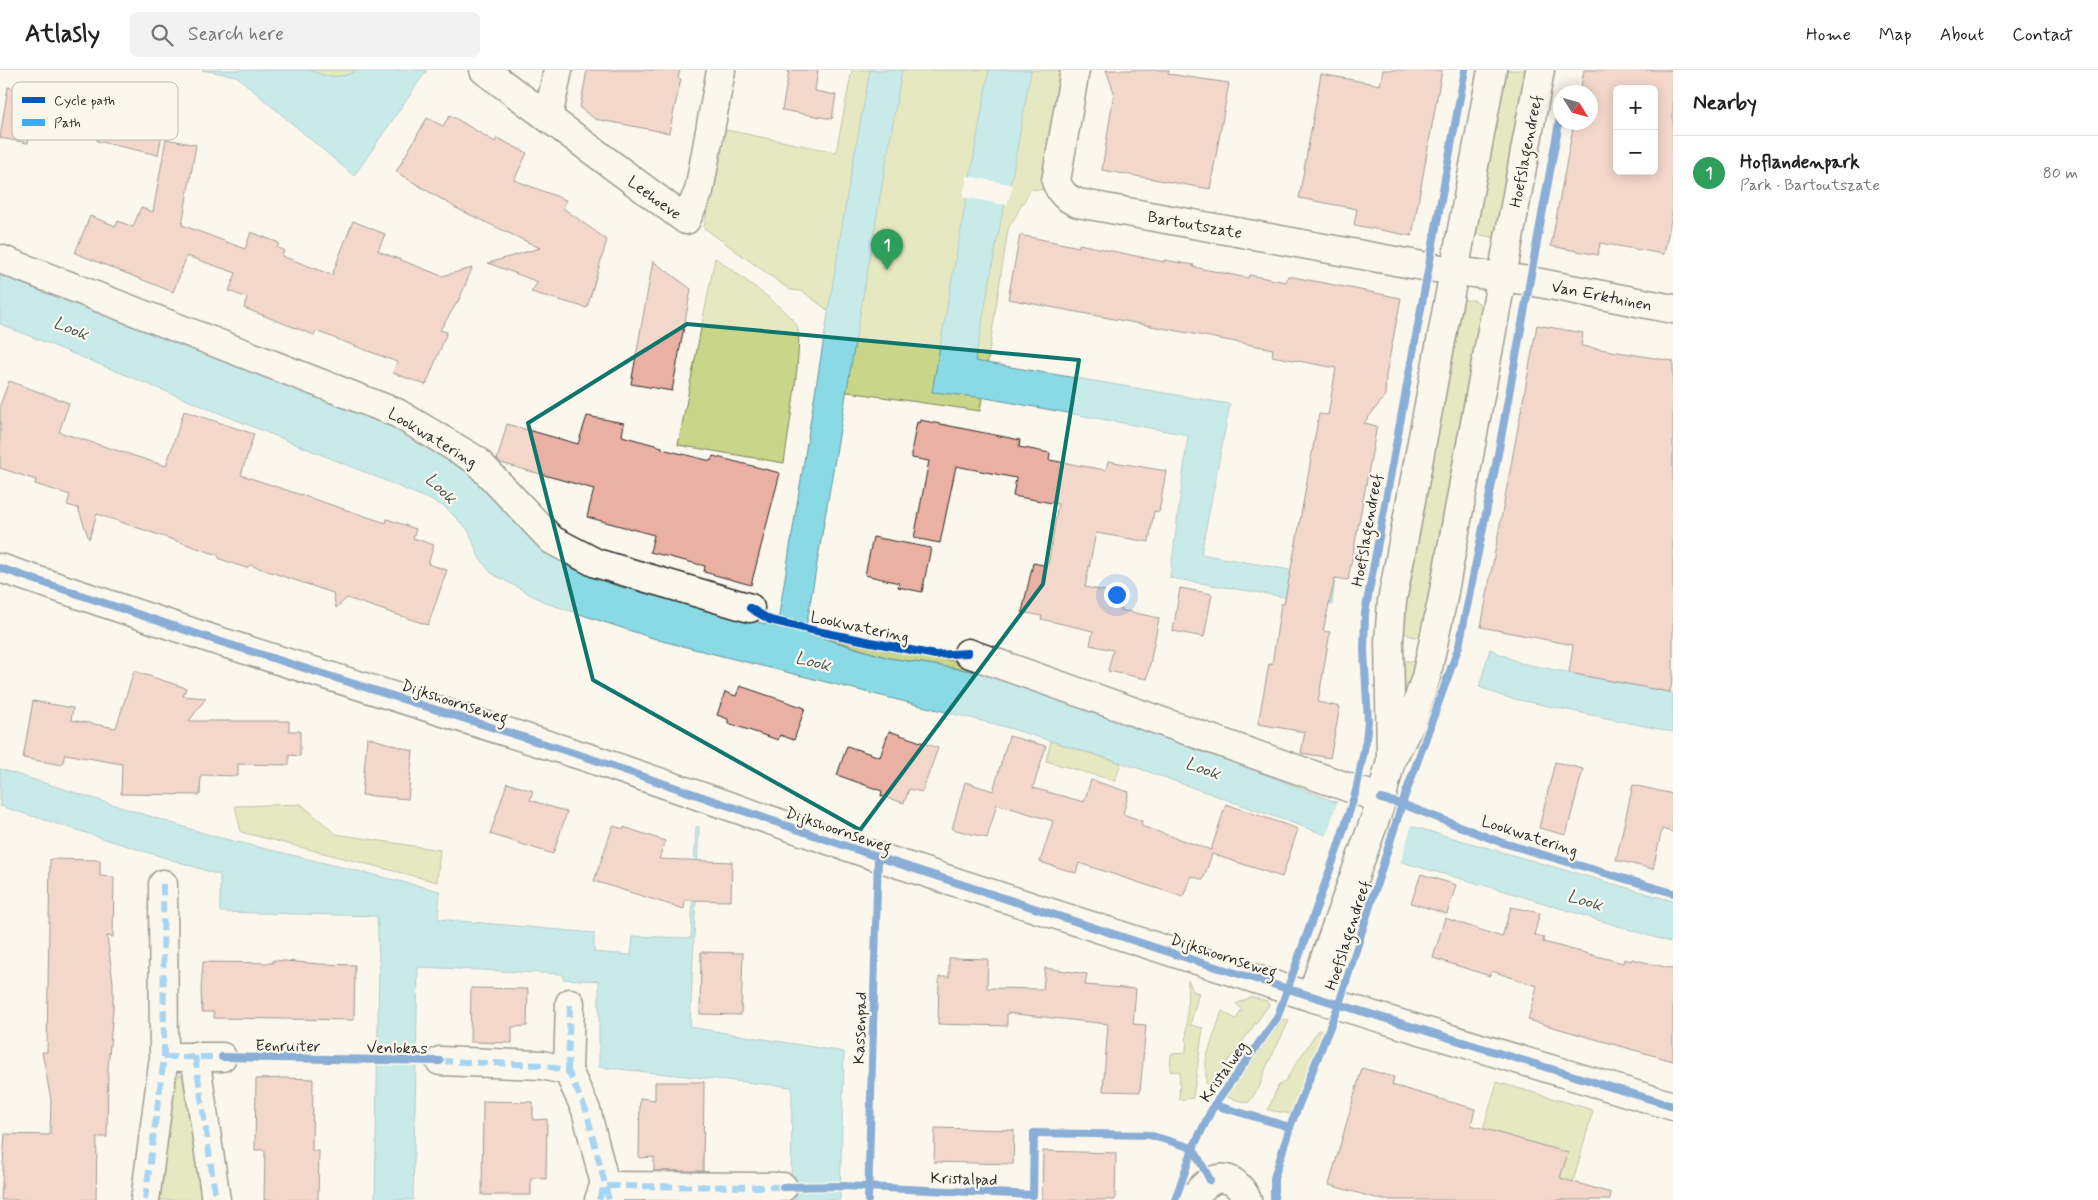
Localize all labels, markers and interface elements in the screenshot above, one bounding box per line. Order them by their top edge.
search box [130,12,480,57]
text: Atlasly [25,19,100,50]
icon: search [148,21,176,49]
text: Search here [188,22,284,47]
text: Home [1806,23,1851,47]
text: Map [1879,23,1912,47]
text: About [1940,23,1984,47]
text: Contact [2012,23,2073,47]
legend [12,82,178,140]
north arrow [1553,85,1598,130]
map controls [1613,85,1658,175]
button: + [1613,85,1658,130]
text: Nearby [1693,89,1757,117]
text: Cycle path [54,92,115,110]
street label: Hoefslagendreef [1505,93,1549,210]
text: Path [54,114,81,132]
button: − [1613,130,1658,175]
text: Hoflandenpark [1740,150,1860,175]
text: 1 [1705,163,1713,184]
text: 80 m [2043,163,2078,184]
street label: Leehoeve [623,172,685,225]
text: Park · Bartoutszate [1740,175,1880,196]
street label: Bartoutszate [1146,207,1244,244]
pin: 1 [871,229,903,270]
street label: Van Erktuinen [1550,276,1654,317]
water label: Look [50,311,92,347]
street label: Lookwatering [384,403,481,473]
water label: Look [419,468,462,510]
street label: Hoefslagendreef [1347,472,1389,588]
your location [1104,582,1130,608]
street label: Lookwatering [808,607,911,648]
water label: Look [792,646,834,678]
street label: Dijkshoornseweg [398,675,510,730]
water label: Look [1182,752,1224,787]
street label: Dijkshoornseweg [782,802,894,859]
street label: Lookwatering [1479,811,1580,862]
street label: Hoefslagendreef [1321,878,1377,993]
water label: Look [1564,884,1606,918]
street label: Dijkshoornseweg [1167,929,1279,984]
street label: Kassenpad [849,991,872,1065]
street label: Eenruiter [255,1035,321,1058]
street label: Venlokas [366,1037,428,1060]
street label: Kristalweg [1195,1037,1254,1107]
street label: Kristalpad [930,1168,998,1191]

